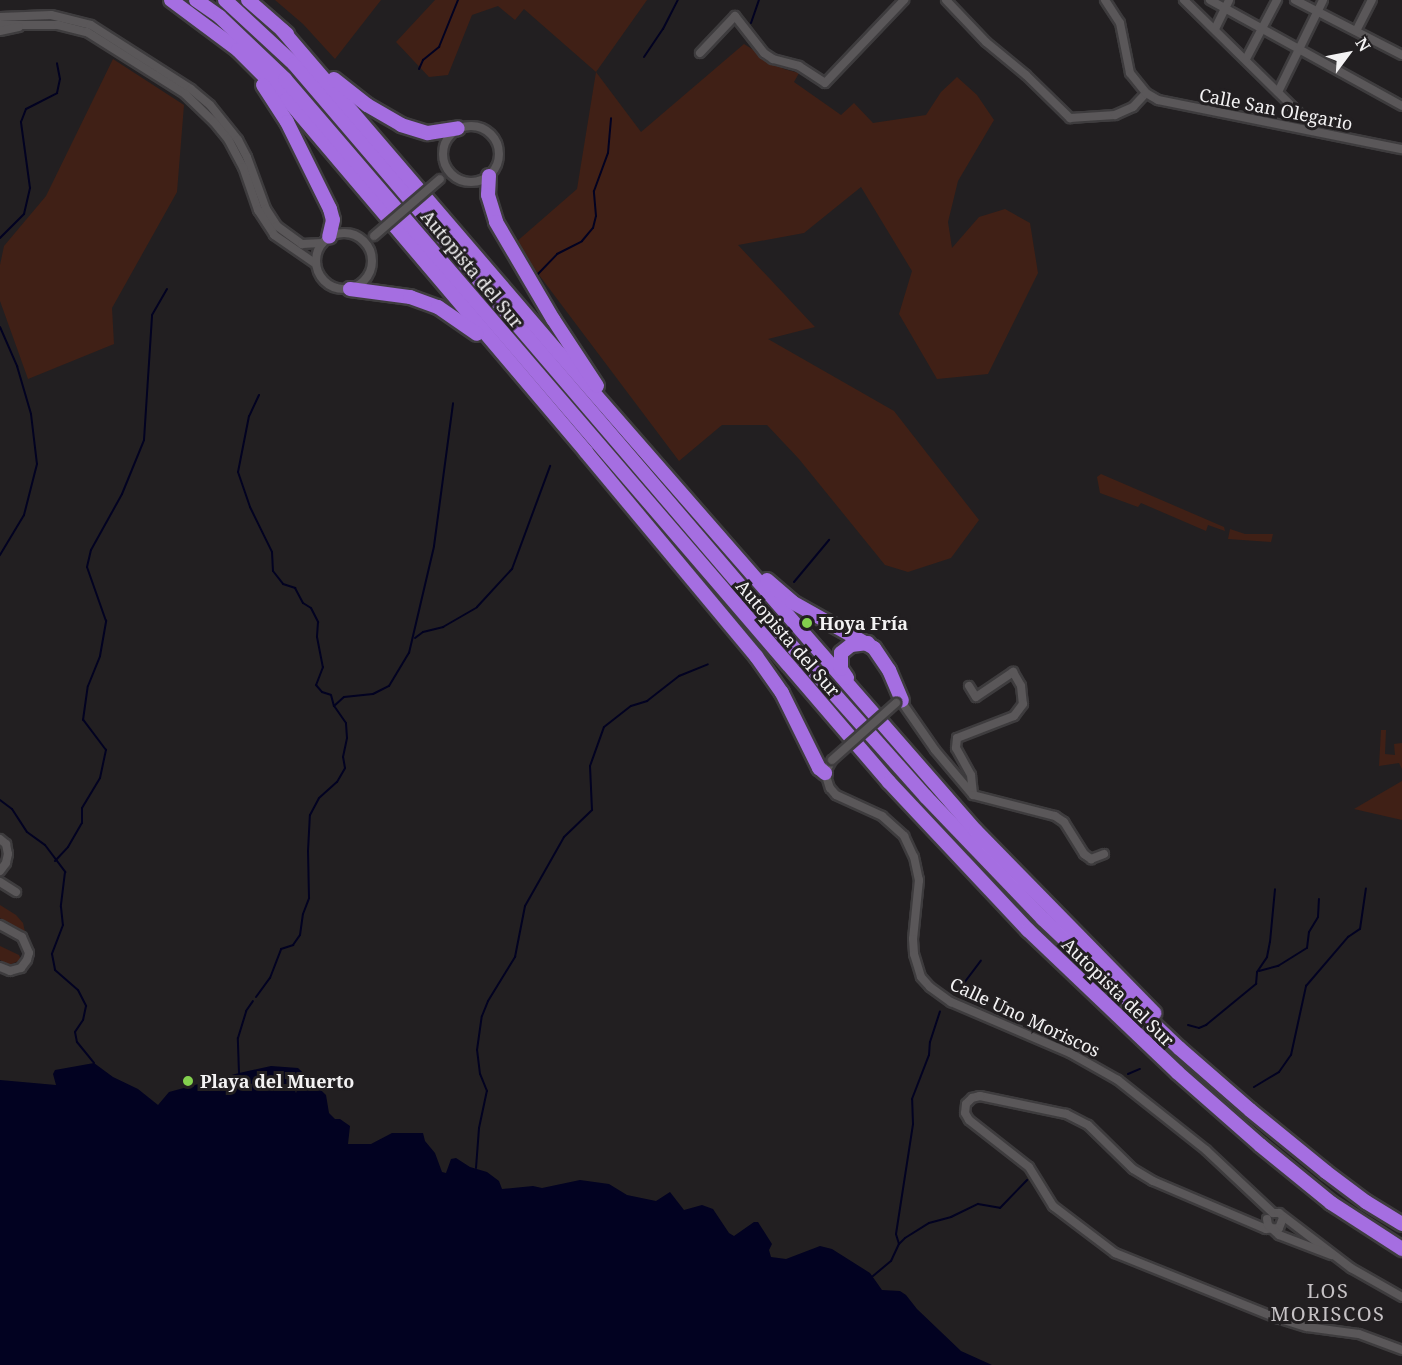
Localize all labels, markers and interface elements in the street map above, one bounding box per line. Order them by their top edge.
north arrow [1318,24,1378,84]
text: N [1351,33,1376,56]
street label: Calle San Olegario [1197,84,1355,134]
street label: Autopista del Sur [416,206,528,332]
street label: Autopista del Sur [732,575,844,701]
place label: Hoya Fría [819,612,908,634]
marker: Hoya Fría [800,616,814,630]
street label: Autopista del Sur [1058,933,1178,1051]
street label: Calle Uno Moriscos [946,973,1104,1061]
place label: Playa del Muerto [200,1070,354,1092]
marker: Playa del Muerto [181,1074,195,1088]
district label: LOS MORISCOS [1271,1279,1385,1326]

